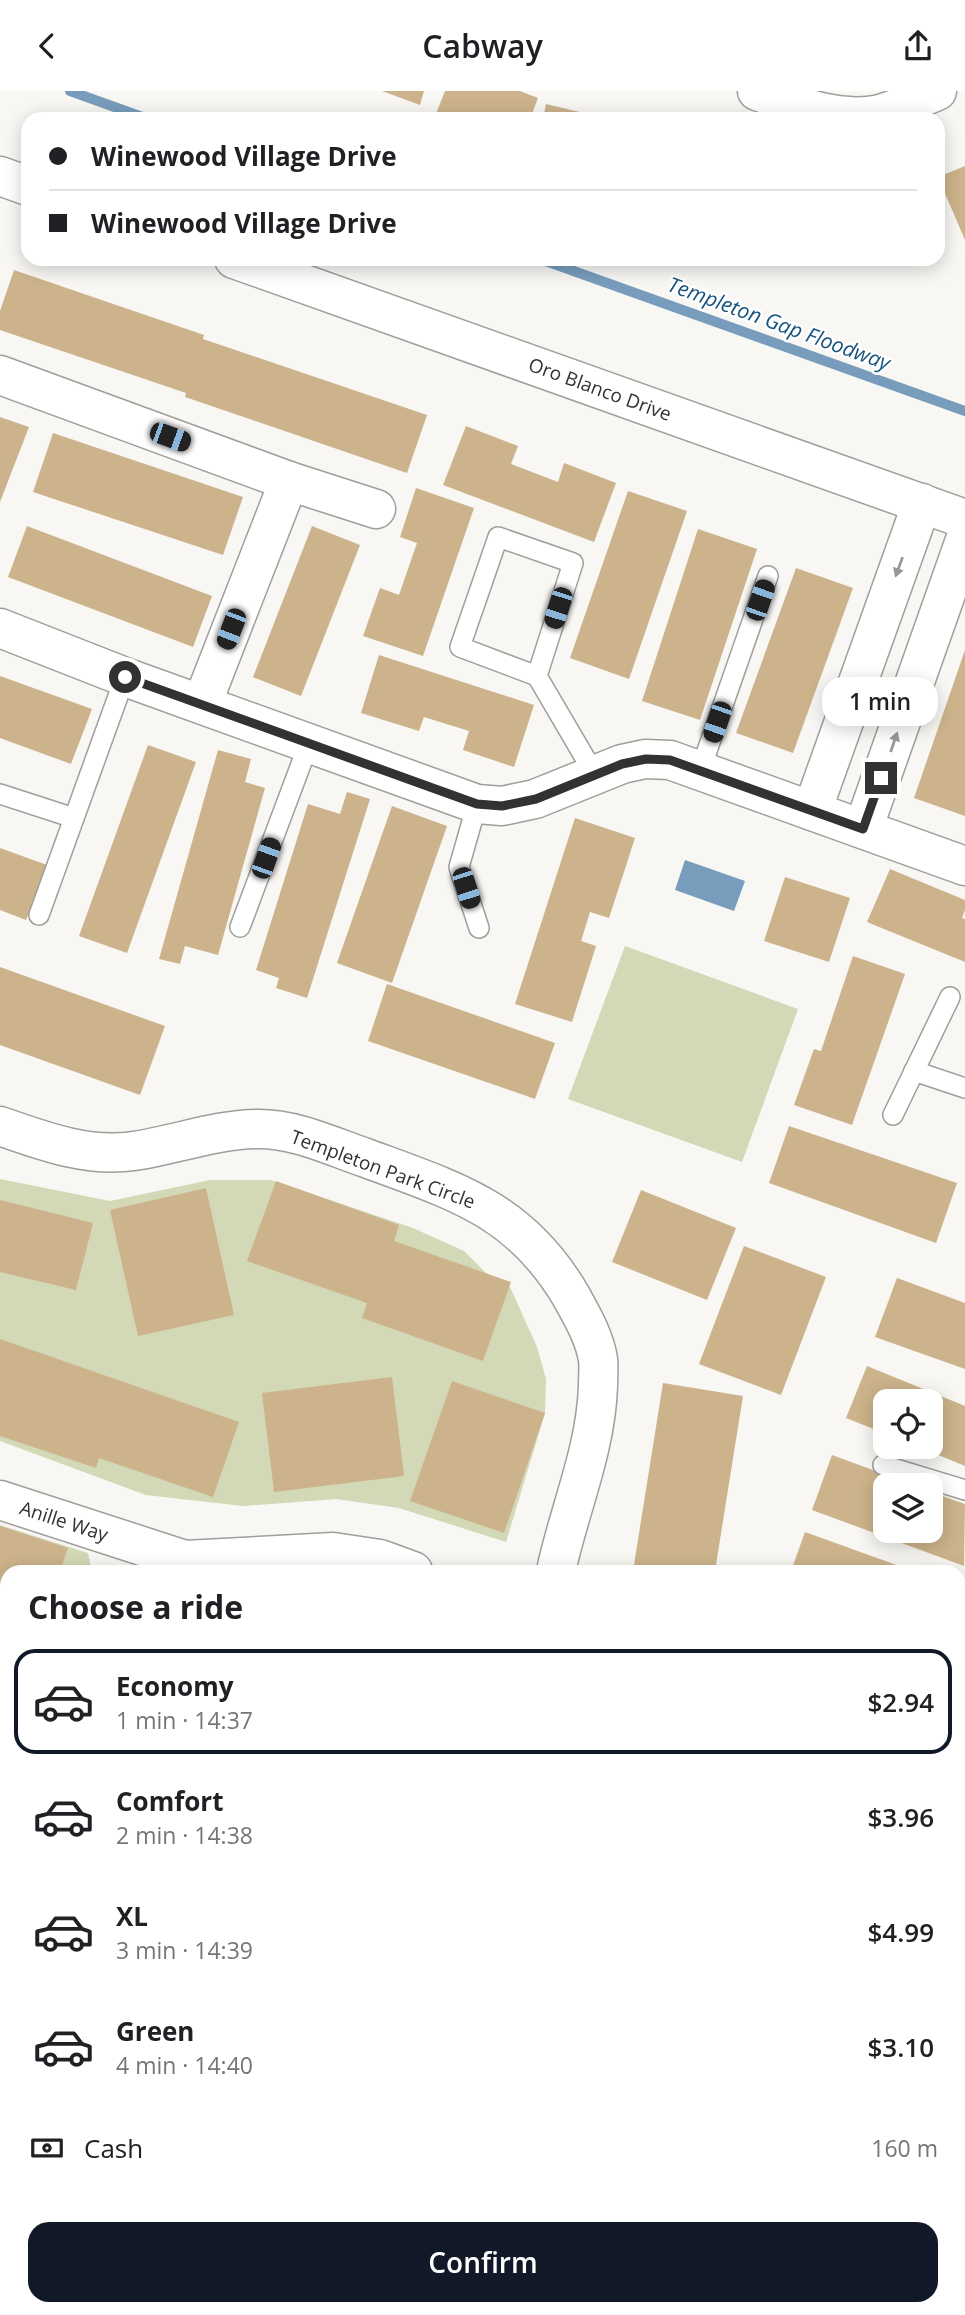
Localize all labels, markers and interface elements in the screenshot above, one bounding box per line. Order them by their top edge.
text: Cabway [422,24,543,67]
icon: back [28,27,66,65]
icon: share [899,27,937,65]
text: Winewood Village Drive [91,138,397,174]
text: Winewood Village Drive [91,205,397,241]
water label: Templeton Gap Floodway [664,270,896,377]
street label: Oro Blanco Drive [525,351,675,427]
car [147,420,194,454]
one-way arrow [893,557,904,578]
car [744,577,777,623]
car [542,585,575,631]
car [214,606,249,652]
route start [109,661,141,693]
callout: 1 min [823,677,939,725]
text: 1 min [849,685,911,717]
car [701,699,734,745]
one-way arrow [889,731,900,752]
route end [865,762,897,794]
car [249,835,284,881]
car [450,865,483,911]
street label: Templeton Park Circle [287,1124,479,1214]
map controls [873,1389,943,1543]
button: locate [873,1389,943,1459]
button: layers [873,1473,943,1543]
street label: Anille Way [17,1495,112,1548]
text: Choose a ride [28,1585,243,1628]
text: Economy [116,1668,234,1704]
icon: car [32,1670,95,1733]
text: $2.94 [867,1684,934,1720]
text: 1 min · 14:37 [116,1704,253,1736]
text: Comfort [116,1783,223,1819]
icon: car [32,1785,95,1848]
text: $3.96 [867,1799,934,1835]
text: 2 min · 14:38 [116,1819,253,1851]
text: XL [116,1898,148,1934]
icon: car [32,1900,95,1963]
text: $4.99 [867,1914,934,1950]
text: 3 min · 14:39 [116,1934,253,1966]
text: Green [116,2013,194,2049]
icon: car [32,2015,95,2078]
text: $3.10 [867,2029,934,2065]
text: 4 min · 14:40 [116,2049,253,2081]
icon: cash [28,2129,66,2167]
text: Cash [84,2130,143,2166]
text: 160 m [871,2132,938,2164]
button: Confirm [28,2222,938,2302]

